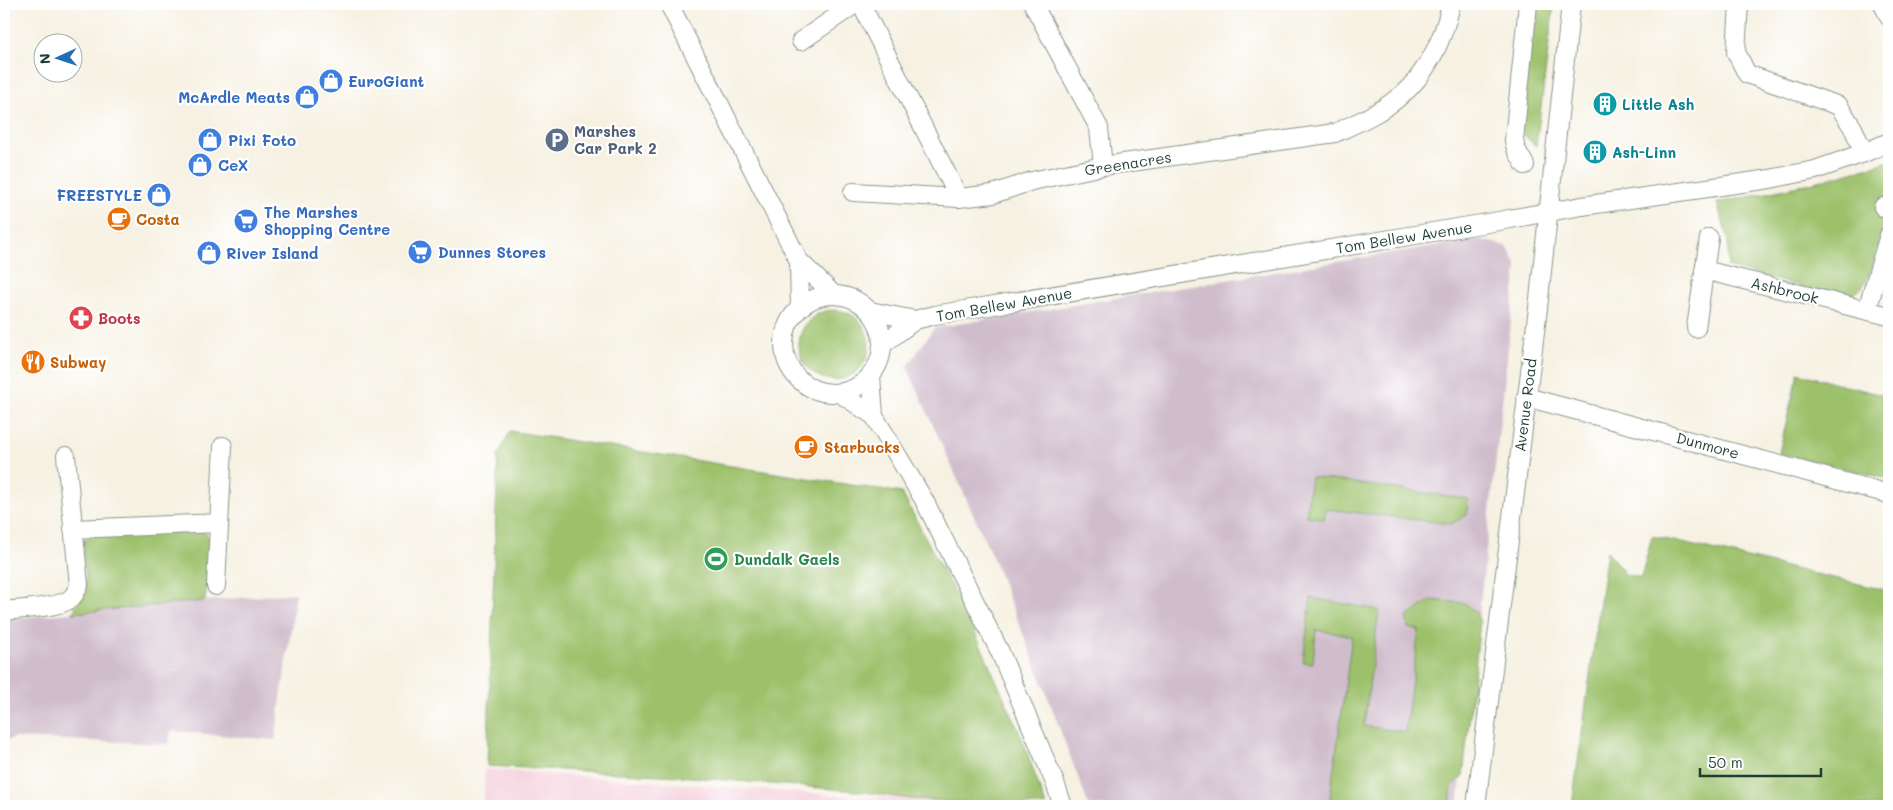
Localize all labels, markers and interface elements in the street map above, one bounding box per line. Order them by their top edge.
north arrow [32,32,82,82]
text: N [35,53,54,65]
shop icon: EuroGiant [318,68,344,94]
place label: EuroGiant [348,71,425,91]
shop icon: McArdle Meats [294,84,320,110]
place label: McArdle Meats [178,87,290,107]
building icon: Little Ash [1592,91,1618,117]
place label: Little Ash [1622,94,1694,114]
place label: Marshes Car Park 2 [574,121,657,158]
shop icon: Pixi Foto [197,127,223,153]
parking icon: Marshes Car Park 2 [544,127,570,153]
place label: Pixi Foto [228,130,296,150]
building icon: Ash-Linn [1582,139,1608,165]
place label: Ash-Linn [1612,142,1676,162]
street label: Greenacres [1083,146,1173,180]
shop icon: CeX [187,152,213,178]
place label: CeX [218,155,248,175]
shop icon: FREESTYLE [146,182,172,208]
place label: FREESTYLE [56,185,142,205]
place label: The Marshes Shopping Centre [264,202,390,239]
cafe icon: Costa [106,206,132,232]
supermarket icon: The Marshes Shopping Centre [233,208,259,234]
place label: Costa [136,209,180,229]
street label: Tom Bellew Avenue [1334,216,1474,258]
supermarket icon: Dunnes Stores [407,239,433,265]
shop icon: River Island [196,240,222,266]
place label: Dunnes Stores [438,242,546,262]
place label: River Island [226,243,319,263]
street label: Ashbrook [1749,272,1821,308]
street label: Tom Bellew Avenue [934,282,1074,326]
pharmacy icon: Boots [68,305,94,331]
place label: Boots [98,308,141,328]
restaurant icon: Subway [20,349,46,375]
place label: Subway [50,352,106,372]
street label: Avenue Road [1509,357,1541,453]
street label: Dunmore [1674,427,1742,463]
cafe icon: Starbucks [793,434,819,460]
place label: Starbucks [824,437,900,457]
sports icon: Dundalk Gaels [703,546,729,572]
place label: Dundalk Gaels [734,549,840,569]
scale bar [1700,745,1822,777]
text: 50 m [1708,752,1743,772]

